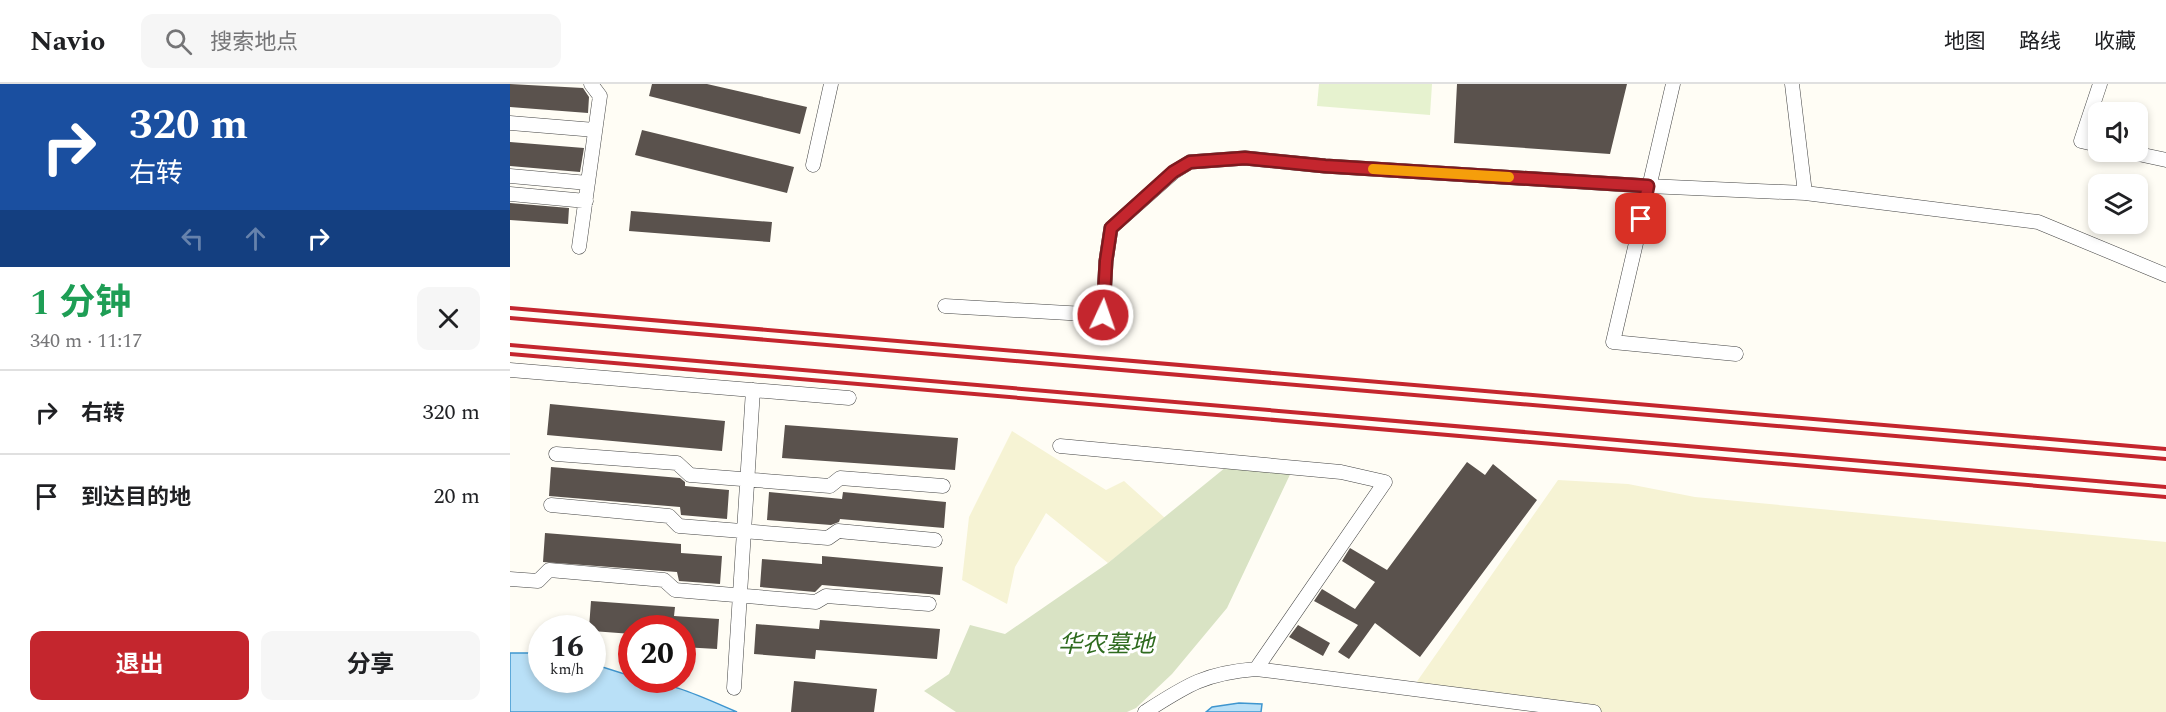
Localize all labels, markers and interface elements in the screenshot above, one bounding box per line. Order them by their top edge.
search box [141,14,561,68]
text: Navio [30,20,105,63]
icon: search [162,25,195,58]
text: 搜索地点 [210,26,298,59]
text: 地图 [1944,26,1986,58]
text: 路线 [2019,26,2061,58]
text: 收藏 [2094,26,2136,58]
text: 320 m [129,94,248,157]
map controls [2088,102,2148,234]
button: sound [2088,102,2148,162]
icon: right [30,108,108,186]
text: 右转 [129,153,183,195]
button: layers [2088,174,2148,234]
pin [1615,193,1666,244]
icon: arrive [1624,202,1657,235]
icon: left [176,222,209,255]
icon: ahead [239,222,272,255]
icon: right [302,222,335,255]
text: 1 分钟 [30,276,131,331]
position arrow [1071,283,1135,347]
button: close [417,287,480,350]
text: 340 m · 11:17 [30,326,142,356]
icon: right [30,396,63,429]
text: 320 m [423,396,480,429]
text: 右转 [81,397,125,430]
icon: arrive [30,480,63,513]
text: 20 m [434,480,480,513]
text: 到达目的地 [81,481,191,514]
speed limit sign: 20 [618,615,696,693]
text: 16 [550,624,584,670]
park label: 华农墓地 [1058,627,1157,663]
button: 退出 [30,631,249,700]
button: 分享 [261,631,480,700]
text: km/h [550,658,584,681]

